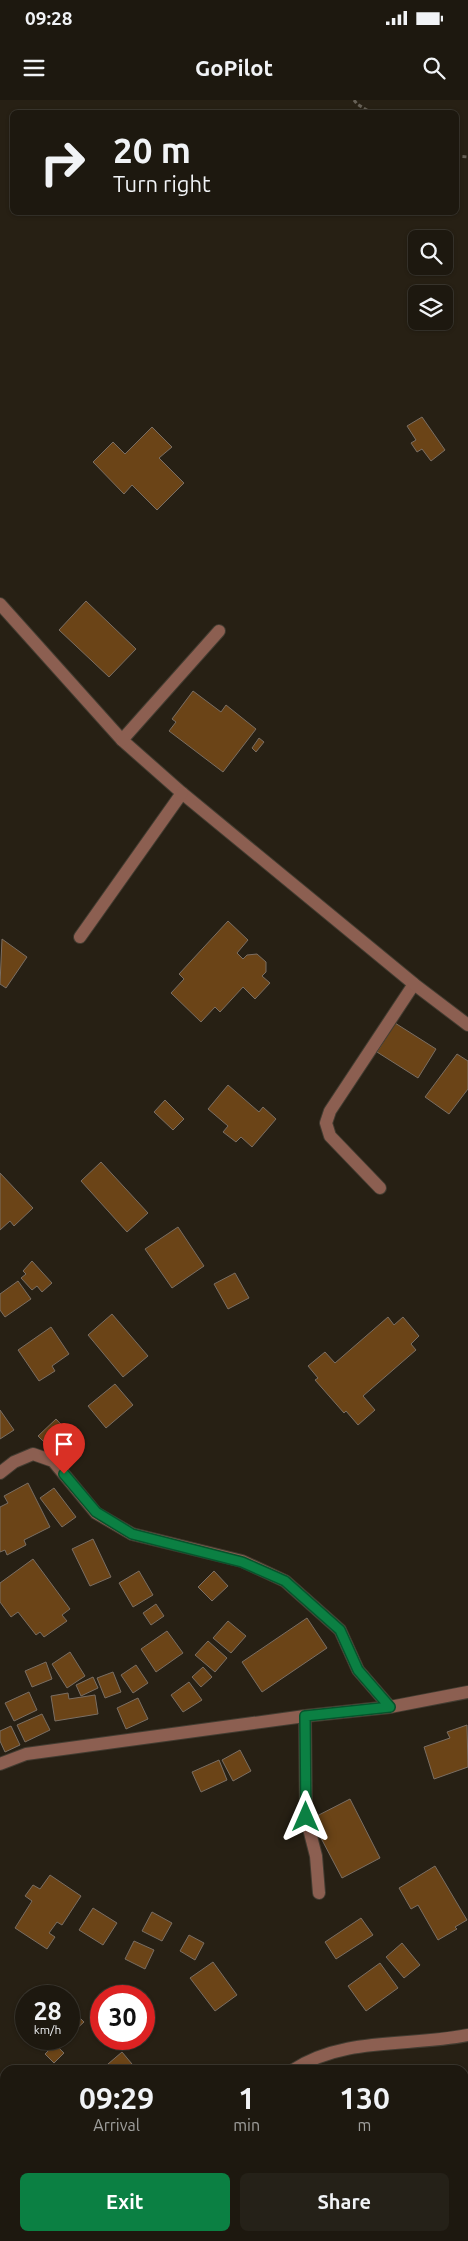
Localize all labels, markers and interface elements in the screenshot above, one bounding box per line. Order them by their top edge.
text: 09:28 [25,7,73,29]
icon: menu [20,54,48,82]
icon: search [420,54,448,82]
text: GoPilot [195,55,273,80]
icon: right [30,130,95,195]
text: 20 m [113,130,191,170]
text: Turn right [113,171,211,196]
map controls [408,230,453,330]
button: search [408,230,453,275]
button: layers [408,285,453,330]
pin [43,1423,85,1474]
icon: arrive [50,1430,78,1458]
position arrow [279,1790,331,1842]
speed limit sign: 30 [90,1985,155,2050]
text: 28 [33,1997,62,2025]
text: km/h [34,2023,61,2036]
text: 09:29 [79,2081,154,2115]
text: 1 [238,2081,255,2115]
text: 130 [339,2081,390,2115]
text: Arrival [93,2116,140,2134]
text: min [233,2116,260,2134]
text: m [358,2116,371,2134]
button: Exit [20,2173,230,2231]
button: Share [240,2173,449,2231]

